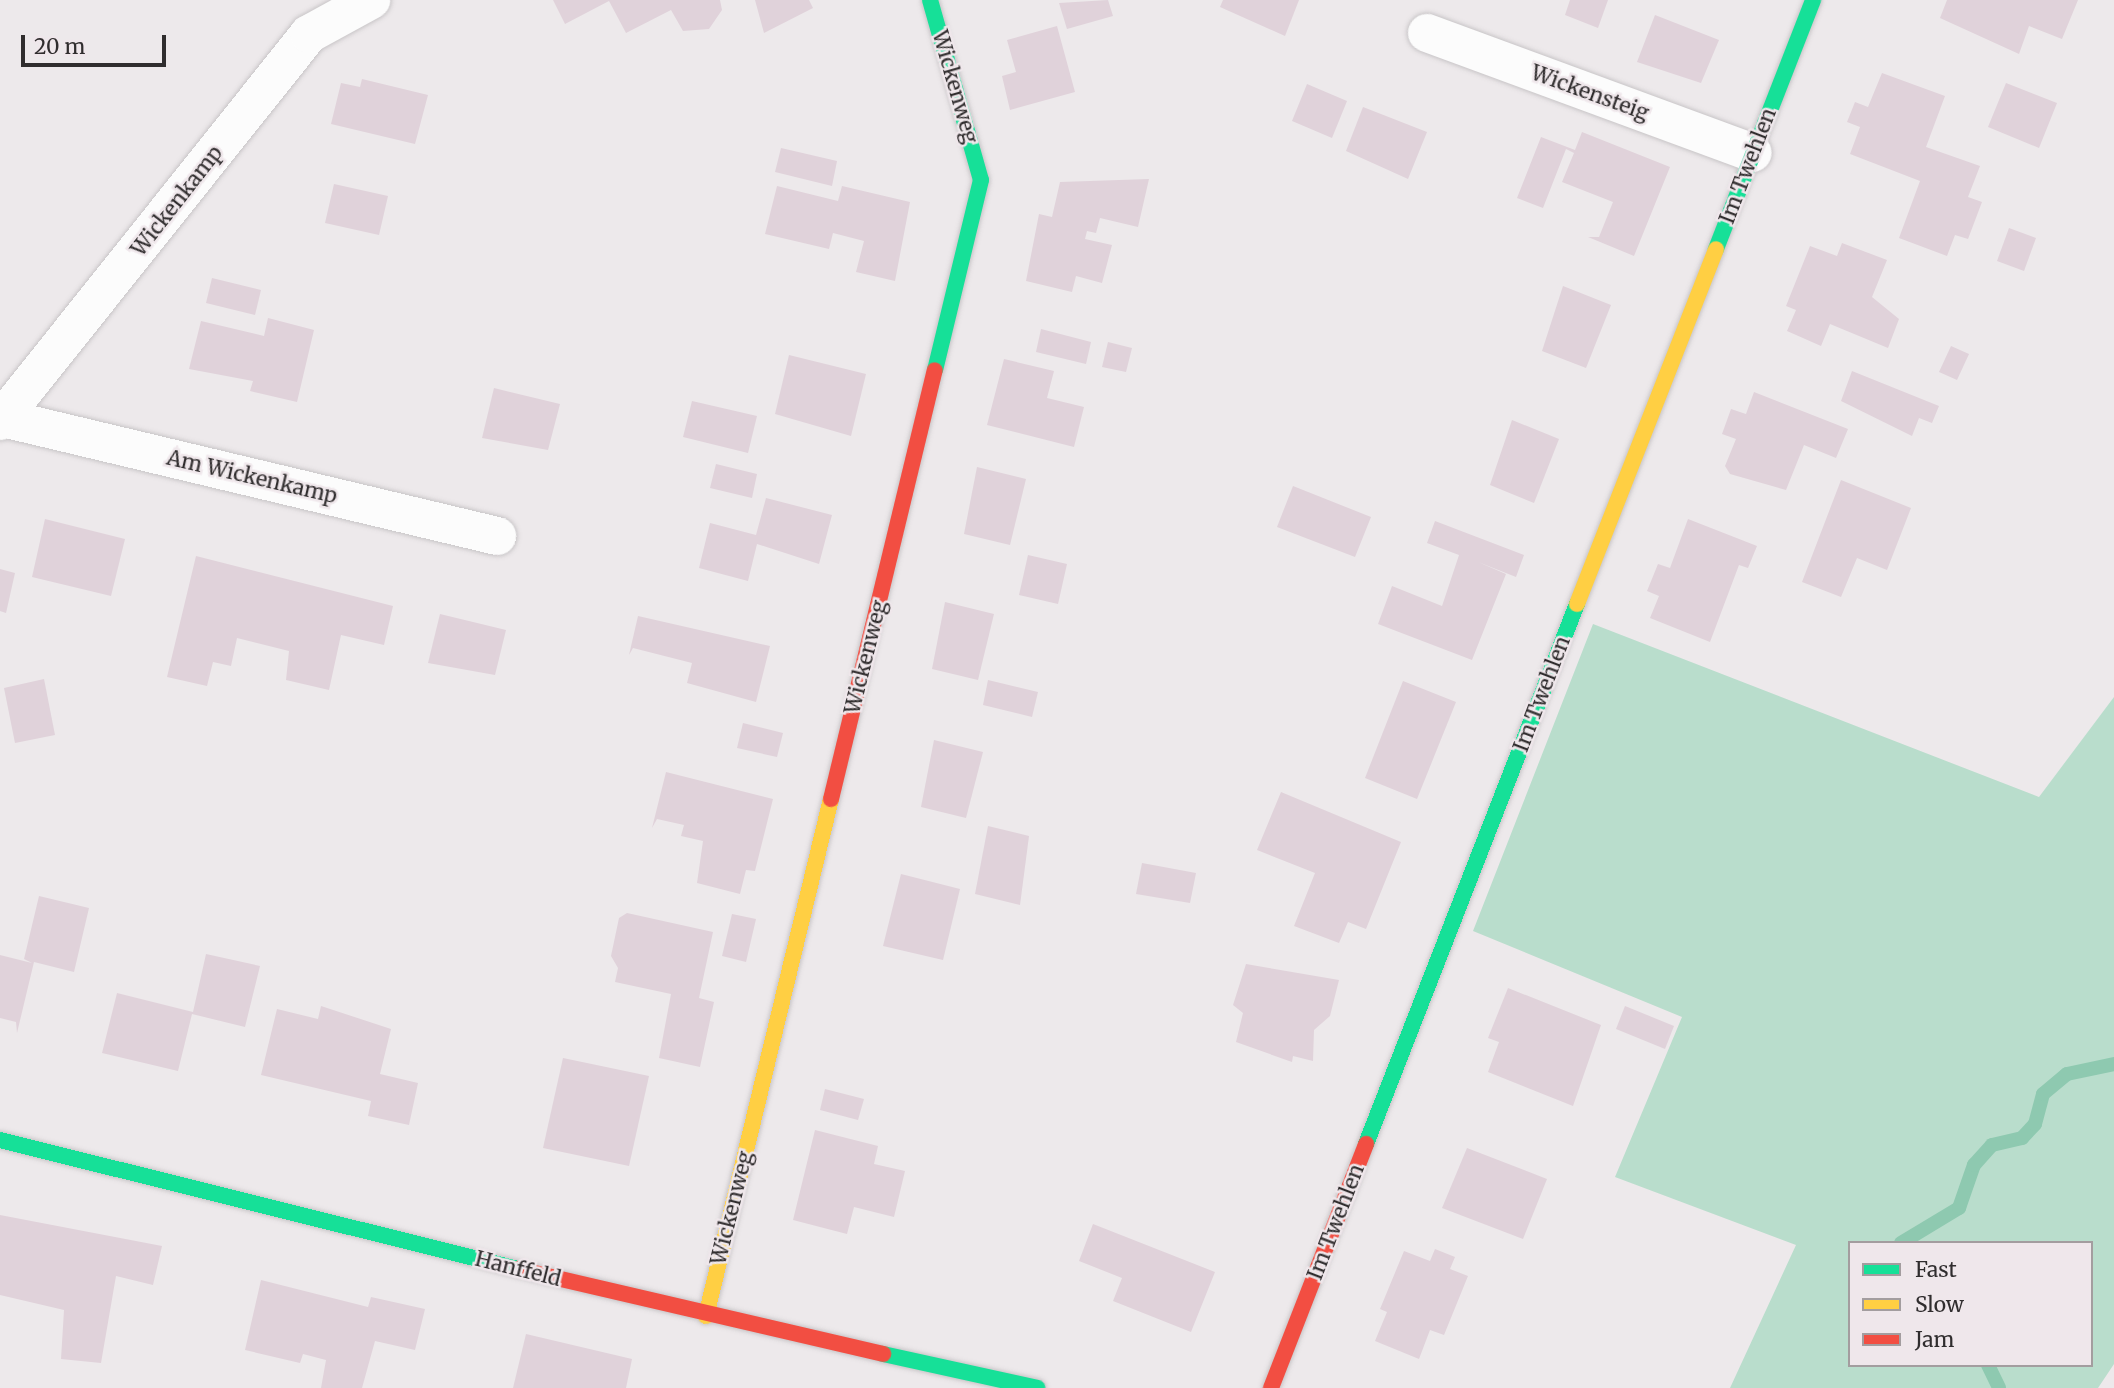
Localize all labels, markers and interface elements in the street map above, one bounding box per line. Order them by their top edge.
scale bar [24,21,170,65]
street label: Wickenweg [927,28,983,146]
text: 20 m [34,33,85,60]
street label: Wickensteig [1528,60,1652,126]
street label: Im Twehlen [1714,105,1782,227]
street label: Wickenkamp [126,141,228,261]
street label: Am Wickenkamp [164,445,340,509]
street label: Wickenweg [840,597,892,717]
street label: Im Twehlen [1508,633,1576,755]
street label: Wickenweg [706,1148,758,1268]
street label: Im Twehlen [1302,1161,1370,1283]
legend [1848,1241,2093,1367]
street label: Hanffeld [472,1246,564,1292]
text: Fast [1915,1256,1957,1283]
text: Slow [1915,1291,1964,1318]
text: Jam [1915,1326,1954,1353]

